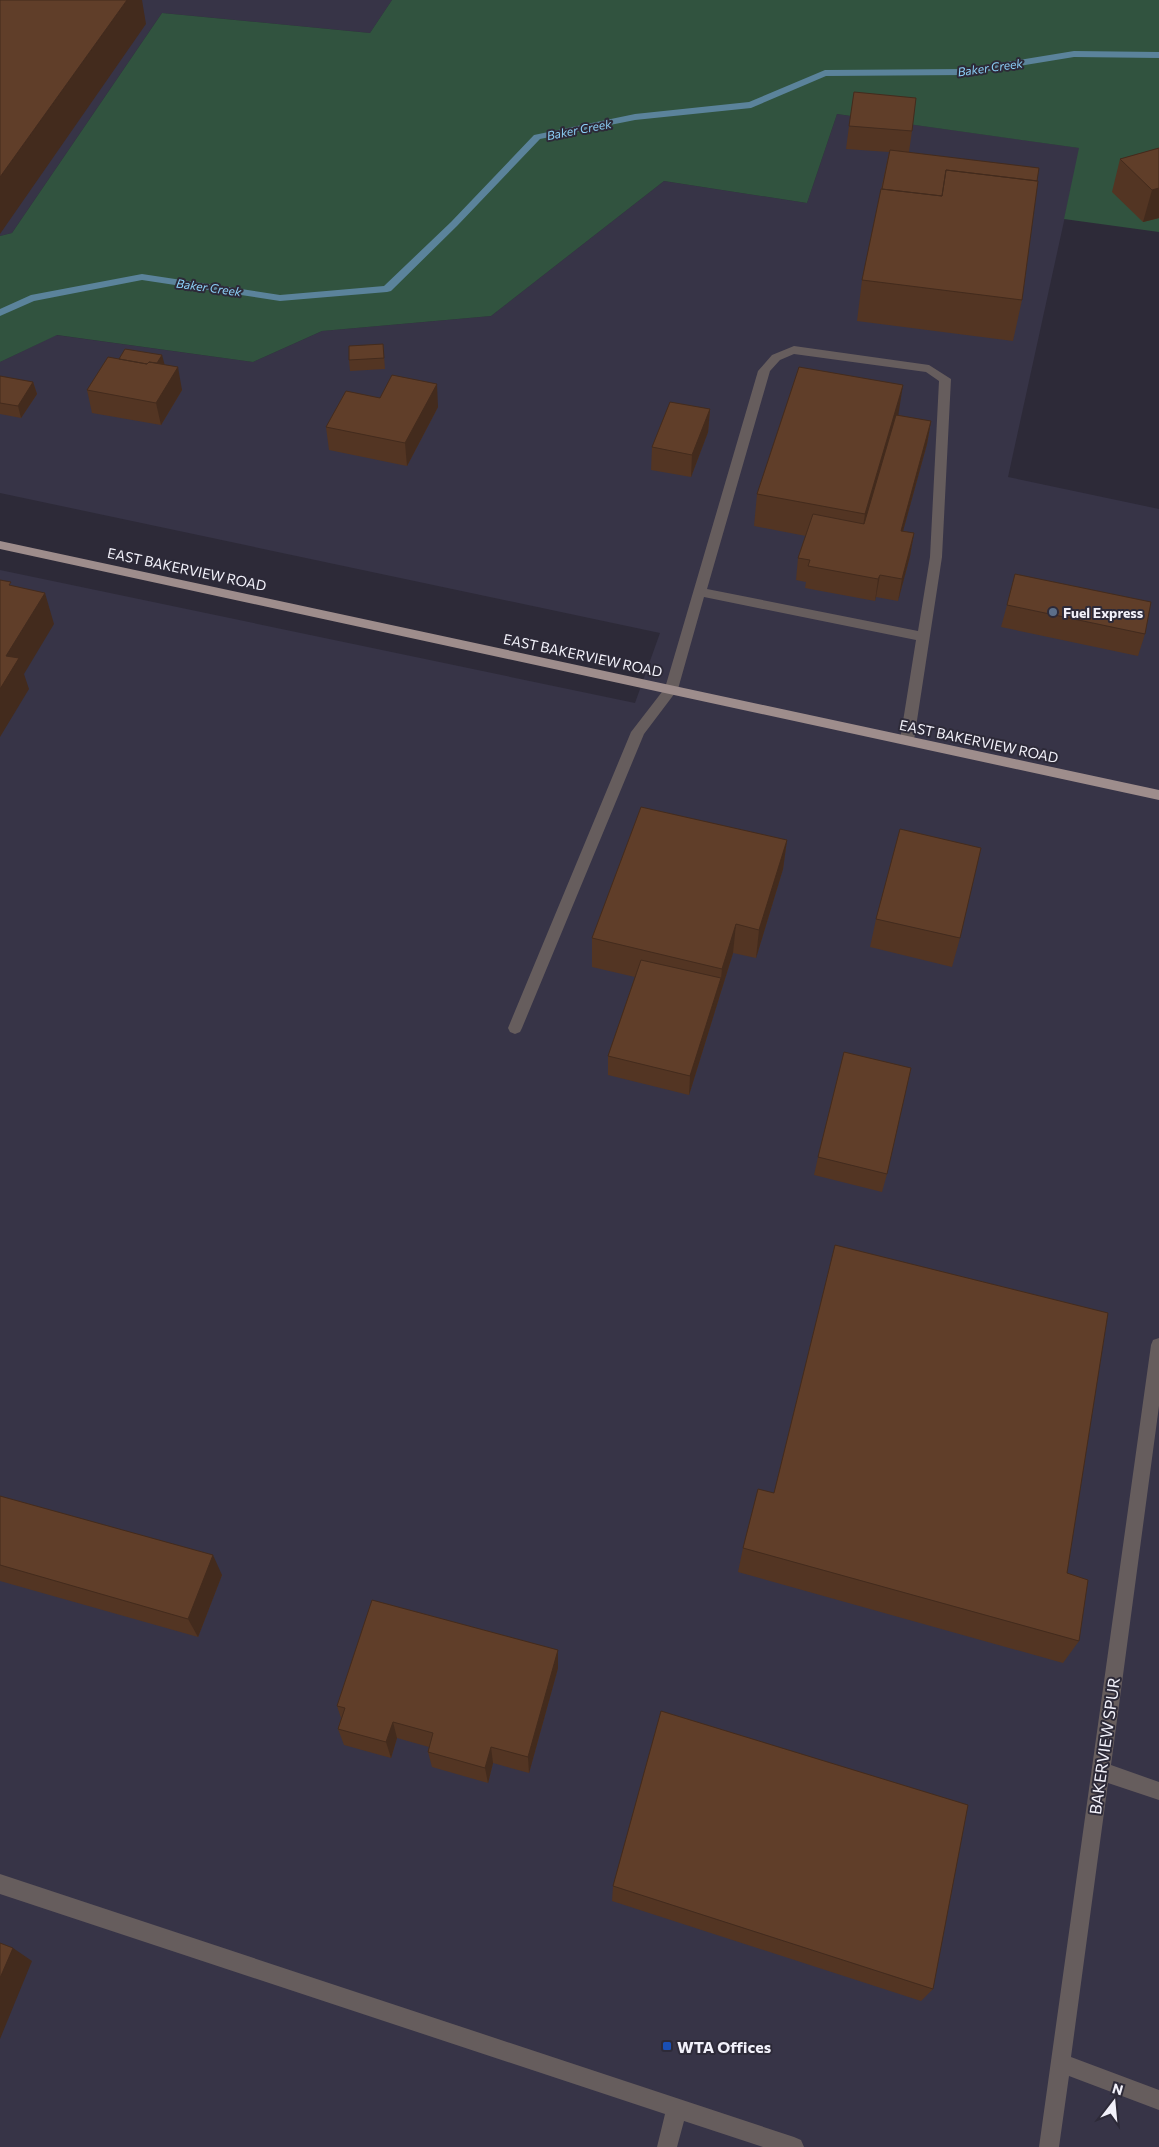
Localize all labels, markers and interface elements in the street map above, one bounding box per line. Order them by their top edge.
water label: Baker Creek [957,55,1024,79]
water label: Baker Creek [545,116,613,142]
water label: Baker Creek [176,275,243,299]
street label: EAST BAKERVIEW ROAD [106,544,268,594]
place label: Fuel Express [1063,604,1144,621]
marker: Fuel Express [1047,606,1059,618]
street label: EAST BAKERVIEW ROAD [502,630,664,680]
street label: EAST BAKERVIEW ROAD [898,716,1060,766]
street label: BAKERVIEW SPUR [1085,1676,1123,1816]
place label: WTA Offices [677,2037,771,2056]
marker: WTA Offices [661,2040,673,2052]
north arrow [1089,2077,1139,2127]
text: N [1110,2079,1125,2099]

